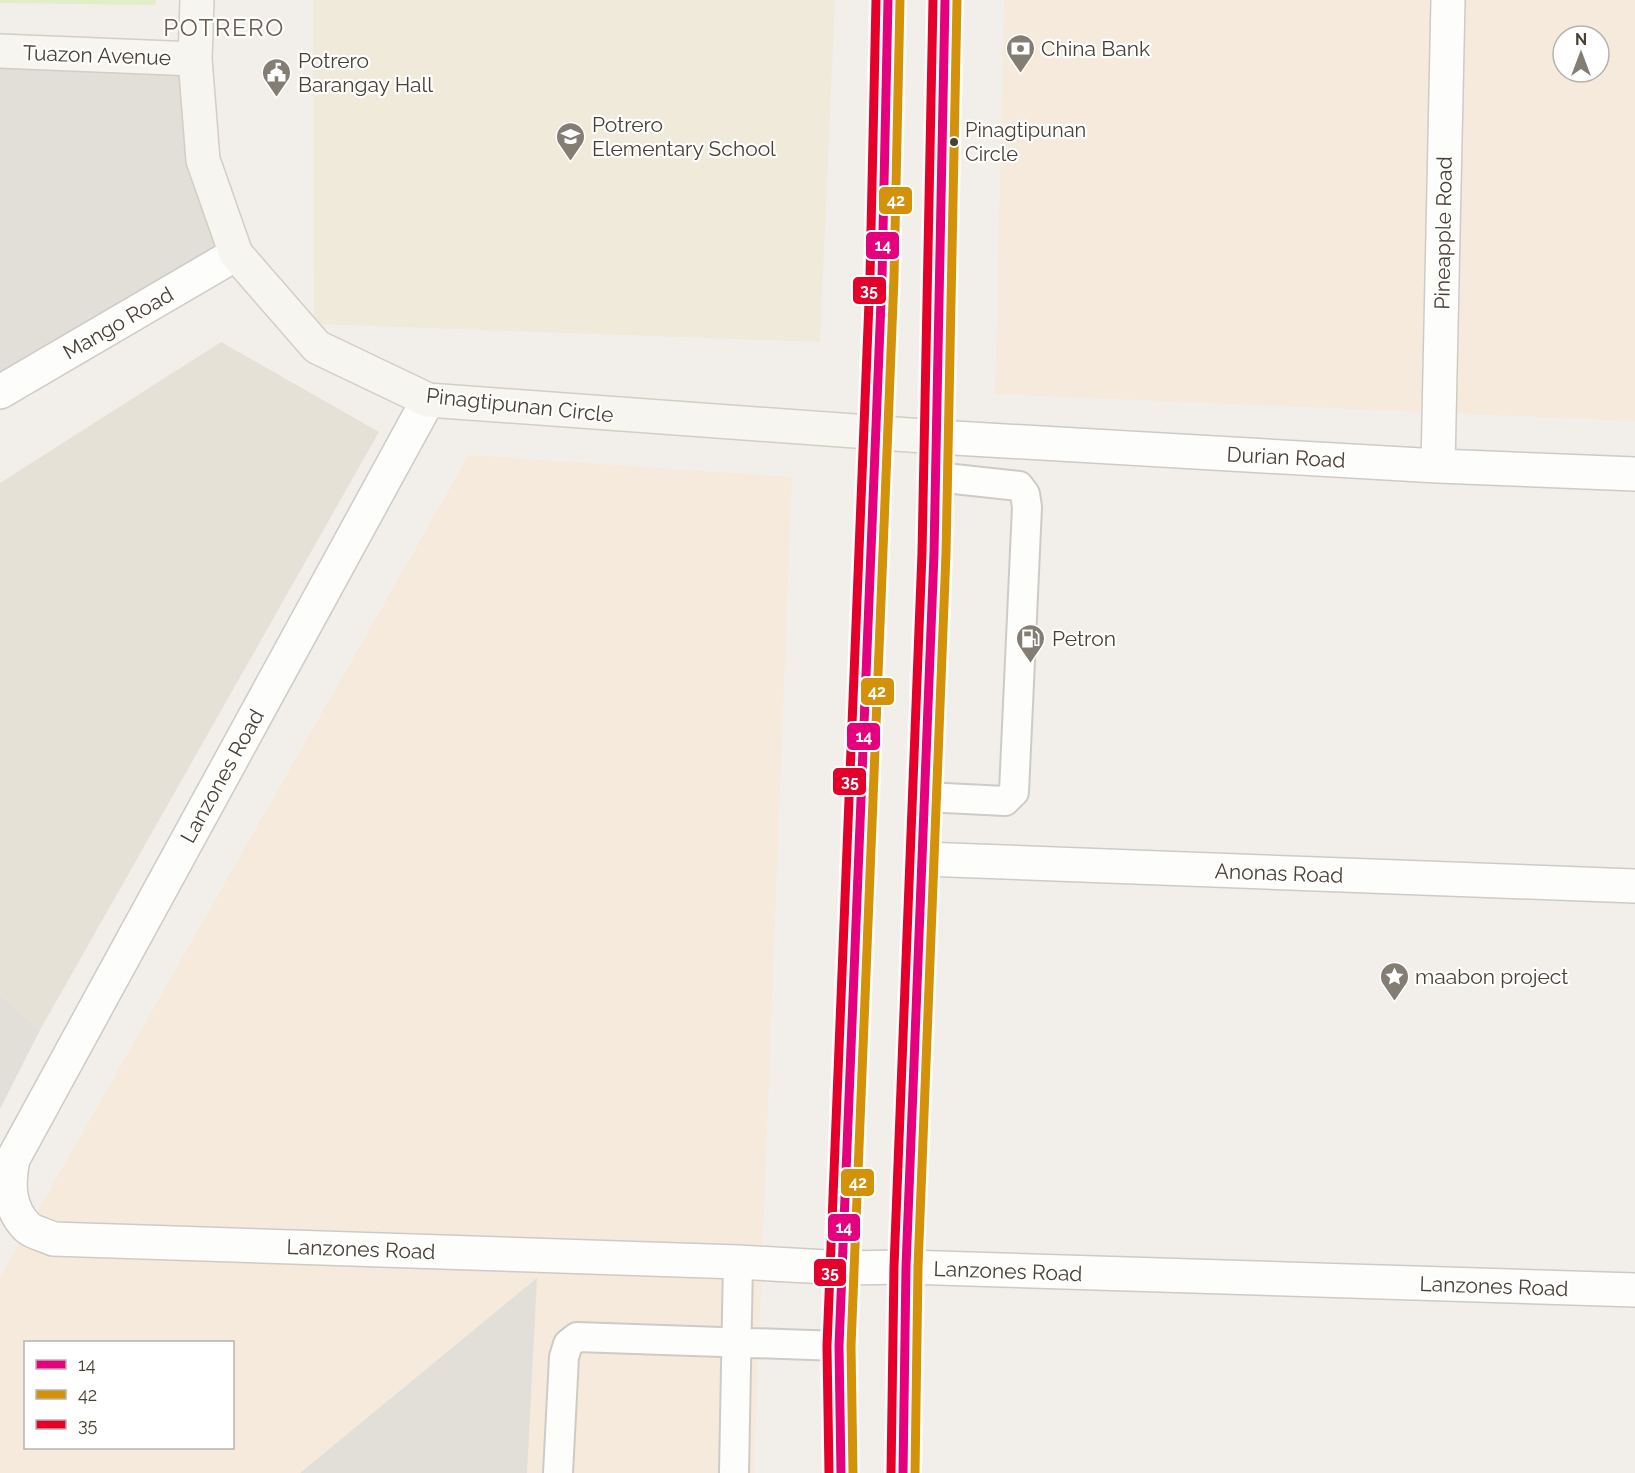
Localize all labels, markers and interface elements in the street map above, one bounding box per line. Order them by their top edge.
district label: POTRERO [163,13,285,42]
north arrow [1551,24,1611,84]
text: N [1575,30,1587,49]
bank icon: China Bank [1004,32,1036,74]
place label: China Bank [1041,36,1150,61]
street label: Tuazon Avenue [23,40,171,70]
place label: Potrero Barangay Hall [298,48,433,97]
public building icon: Potrero Barangay Hall [261,56,293,98]
place label: Potrero Elementary School [592,112,776,161]
place label: Pinagtipunan Circle [965,118,1086,166]
school or university icon: Potrero Elementary School [555,120,587,162]
marker: Pinagtipunan Circle [948,136,960,148]
street label: Pineapple Road [1429,156,1457,310]
line badge: 42 [878,186,913,215]
text: 42 [887,191,905,210]
line badge: 14 [865,231,900,260]
text: 14 [874,236,892,255]
line badge: 35 [852,276,887,305]
street label: Mango Road [58,281,178,365]
text: 35 [860,281,878,300]
street label: Pinagtipunan Circle [425,383,615,427]
street label: Durian Road [1226,441,1346,473]
fuel station icon: Petron [1015,622,1047,664]
place label: Petron [1052,626,1116,651]
line badge: 42 [860,677,895,706]
text: 42 [868,682,886,701]
street label: Lanzones Road [175,705,269,847]
line badge: 14 [846,722,881,751]
text: 14 [855,727,873,746]
line badge: 35 [832,767,867,796]
text: 35 [841,772,859,791]
street label: Anonas Road [1214,858,1344,888]
place icon: maabon project [1378,960,1410,1002]
place label: maabon project [1415,964,1568,989]
line badge: 42 [840,1168,875,1197]
text: 42 [849,1173,867,1192]
line badge: 14 [827,1213,861,1242]
text: 14 [835,1218,853,1237]
street label: Lanzones Road [286,1234,436,1264]
street label: Lanzones Road [933,1256,1083,1286]
line badge: 35 [813,1258,847,1287]
text: 35 [821,1263,839,1282]
street label: Lanzones Road [1419,1271,1569,1301]
legend [24,1341,234,1449]
text: 14 [78,1354,96,1375]
text: 42 [78,1384,97,1405]
text: 35 [78,1414,98,1435]

